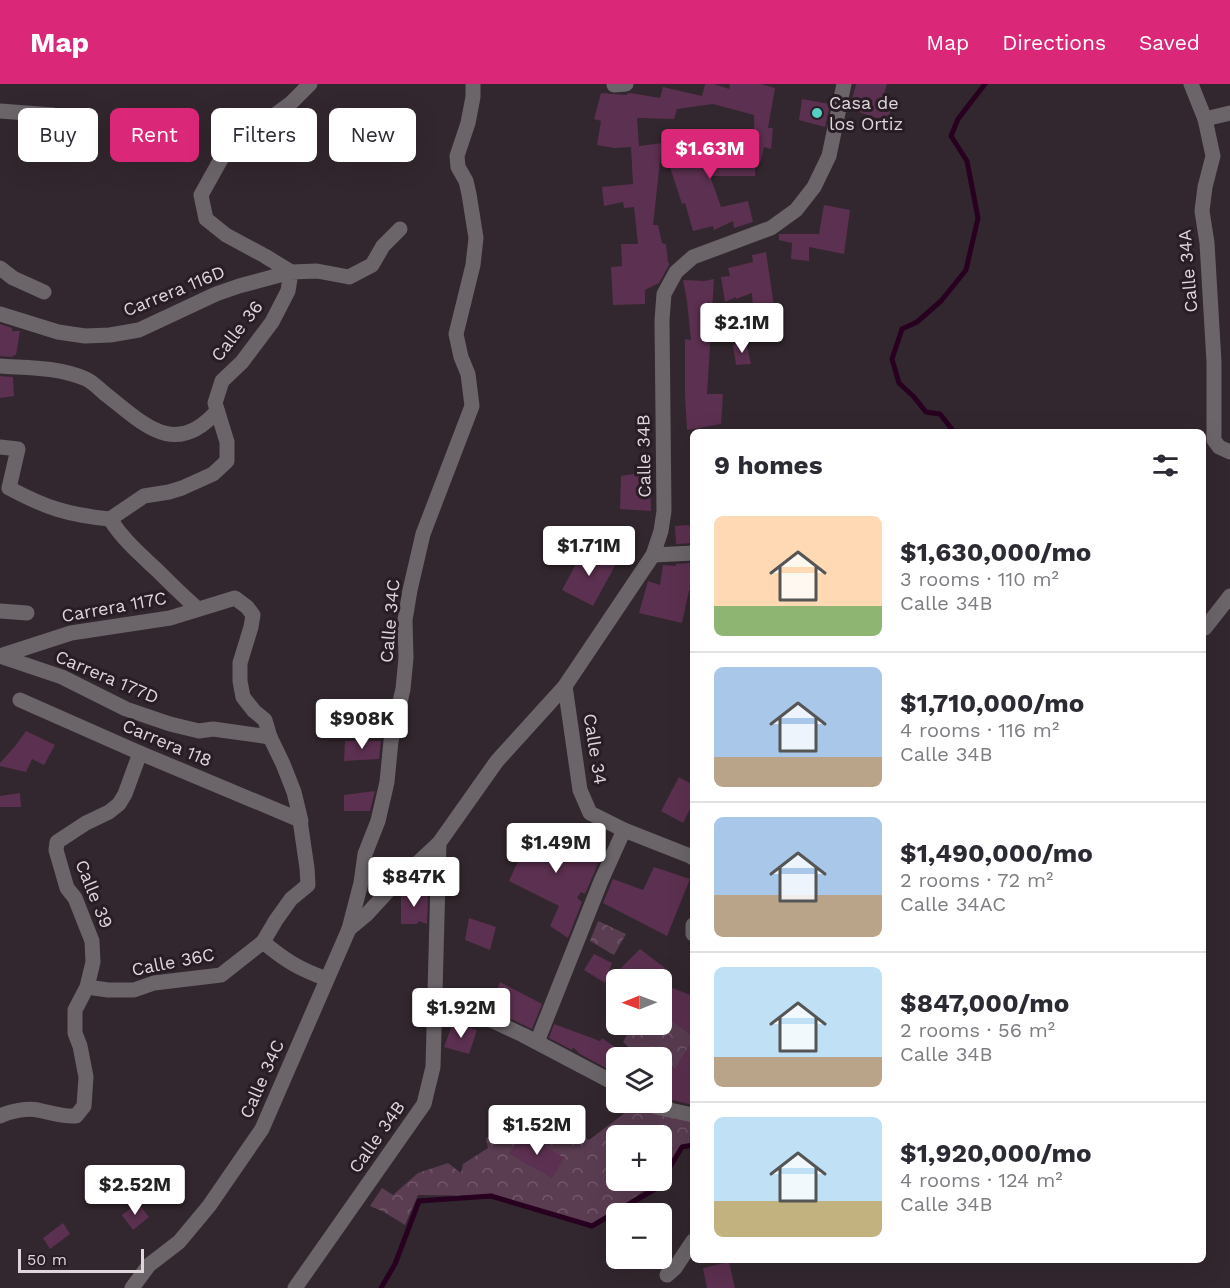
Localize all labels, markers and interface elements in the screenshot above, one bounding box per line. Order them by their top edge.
text: Map [30,26,89,59]
text: Map [926,30,969,55]
text: Directions [1002,30,1106,55]
text: Saved [1139,30,1200,55]
place label: Casa de los Ortiz [829,92,903,134]
marker: Casa de los Ortiz [810,106,824,120]
chip: Buy [18,108,98,162]
chip: Rent [110,108,199,162]
chip: Filters [211,108,317,162]
chip: New [329,108,416,162]
pin: $1.63M [661,129,759,180]
text: $1.63M [675,136,745,160]
street label: Calle 34A [1173,228,1202,314]
street label: Carrera 116D [120,261,228,320]
street label: Calle 36 [206,296,267,365]
pin: $2.1M [700,303,784,354]
text: $2.1M [714,310,770,334]
street label: Calle 34B [632,414,655,498]
icon: filters [1149,449,1182,482]
text: 9 homes [714,450,823,480]
pin: $1.71M [540,526,638,577]
text: $1.71M [557,533,621,557]
text: $1,630,000/mo [900,537,1091,567]
icon: home [762,540,834,612]
text: 3 rooms · 110 m² [900,567,1059,591]
street label: Calle 34C [375,578,404,664]
street label: Carrera 117C [60,587,168,626]
text: Calle 34B [900,591,993,615]
street label: Carrera 177D [52,645,162,708]
text: $1,710,000/mo [900,688,1084,718]
icon: home [762,691,834,763]
pin: $908K [320,699,404,750]
text: $908K [330,706,394,730]
street label: Calle 34 [580,712,611,786]
street label: Carrera 118 [119,714,215,771]
text: 4 rooms · 116 m² [900,718,1059,742]
text: Calle 34B [900,742,993,766]
pin: $1.49M [507,823,605,874]
text: $1.49M [521,830,591,854]
text: $1,490,000/mo [900,838,1093,868]
icon: home [762,841,834,913]
street label: Calle 39 [71,857,118,931]
pin: $847K [372,857,456,908]
text: $847K [382,864,446,888]
text: 2 rooms · 72 m² [900,868,1053,892]
text: Calle 34AC [900,892,1006,916]
street label: Calle 36C [130,943,216,980]
north arrow [606,969,672,1035]
map controls [606,969,672,1269]
pin: $1.92M [412,988,510,1039]
text: $847,000/mo [900,988,1069,1018]
icon: home [762,991,834,1063]
text: $1.92M [426,995,496,1019]
text: 2 rooms · 56 m² [900,1018,1055,1042]
street label: Calle 34C [235,1036,288,1121]
text: Calle 34B [900,1042,993,1066]
button: layers [606,1047,672,1113]
street label: Calle 34B [344,1097,409,1177]
pin: $1.52M [488,1105,586,1156]
text: $1.52M [502,1112,572,1136]
button: + [606,1125,672,1191]
text: $1,920,000/mo [900,1138,1092,1168]
icon: home [762,1141,834,1213]
pin: $2.52M [86,1165,184,1216]
text: 4 rooms · 124 m² [900,1168,1063,1192]
text: $2.52M [99,1172,171,1196]
text: Calle 34B [900,1192,993,1216]
button: − [606,1203,672,1269]
scale bar [18,1246,144,1274]
text: 50 m [27,1250,67,1269]

